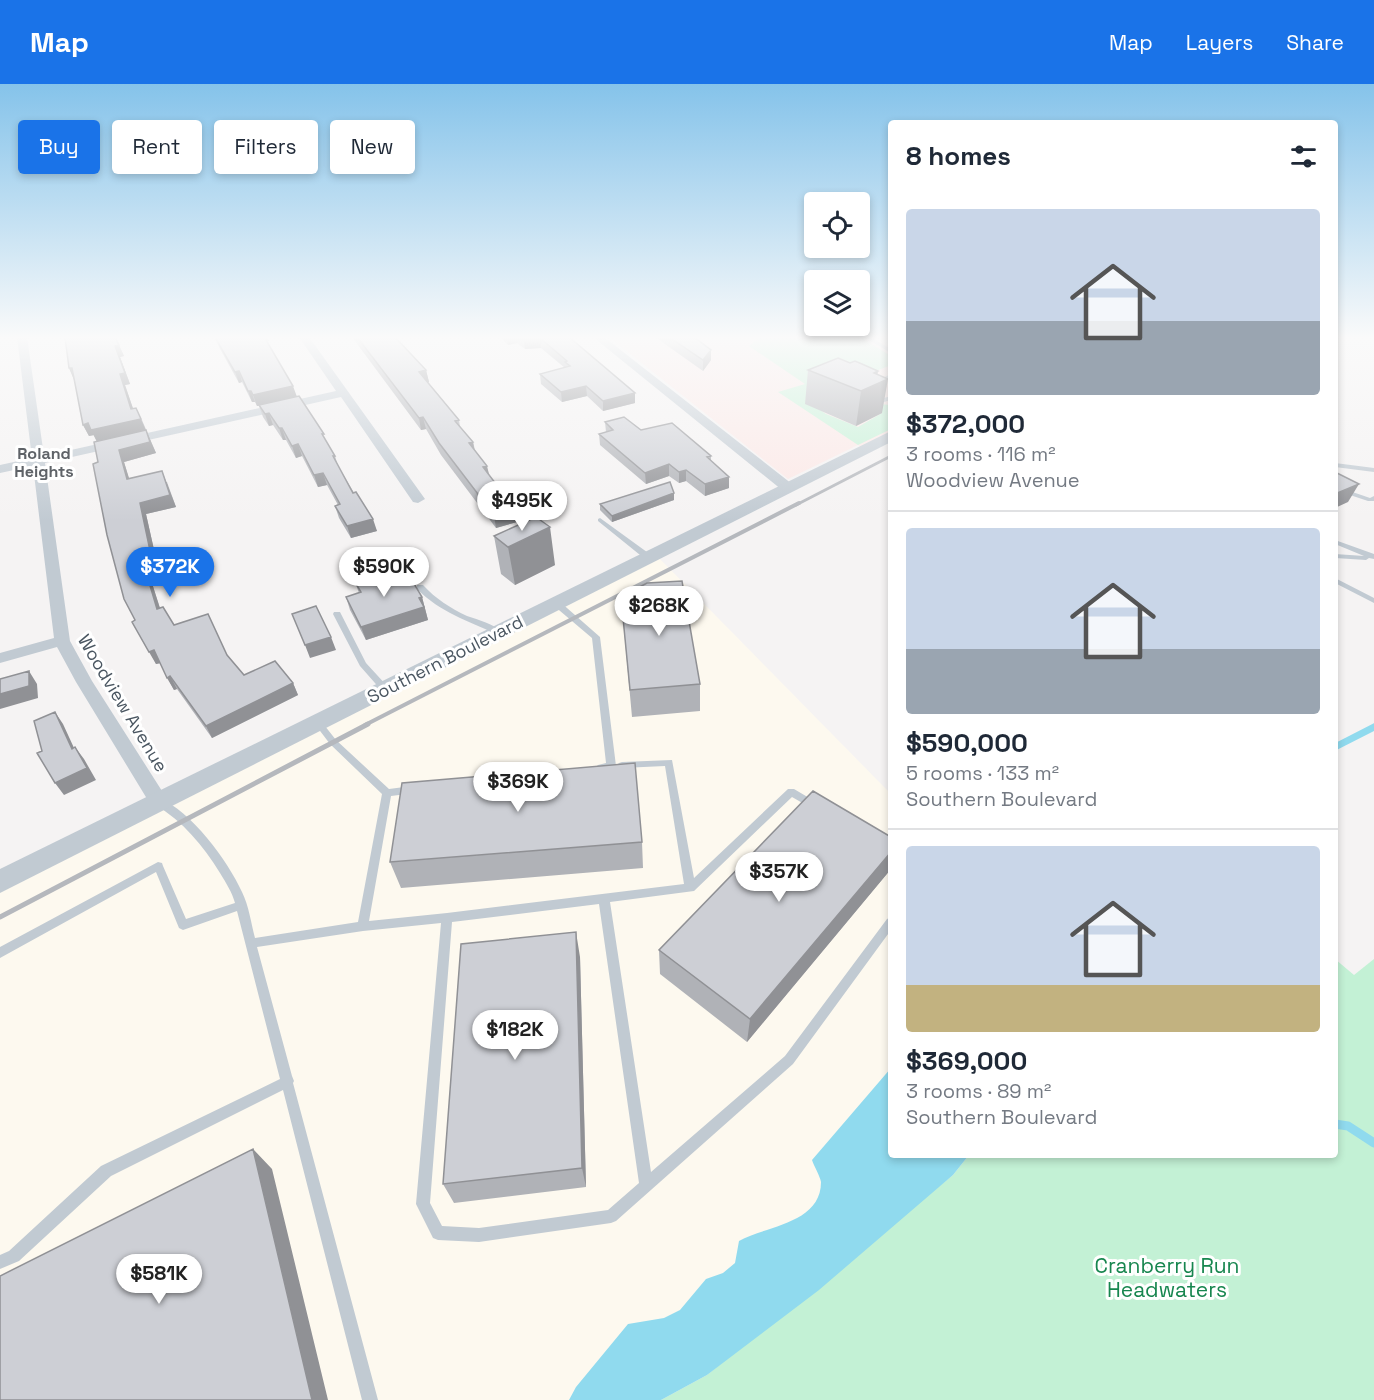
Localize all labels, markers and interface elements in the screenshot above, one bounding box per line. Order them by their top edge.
text: Map [30,24,89,60]
text: Map [1109,29,1153,56]
text: Layers [1186,29,1253,56]
text: Share [1286,29,1344,56]
chip: Buy [18,120,100,174]
chip: Rent [112,120,202,174]
chip: Filters [214,120,318,174]
chip: New [330,120,415,174]
text: 8 homes [906,139,1011,173]
icon: filters [1287,140,1320,173]
map controls [804,192,870,336]
button: locate [804,192,870,258]
icon: home [1059,248,1167,356]
button: layers [804,270,870,336]
text: $372,000 [906,407,1025,441]
text: 3 rooms · 116 m² [906,441,1056,467]
district label: Roland Heights [14,443,74,482]
text: Woodview Avenue [906,467,1080,493]
pin: $495K [480,481,564,532]
text: $495K [491,487,553,513]
pin: $372K [128,547,212,598]
pin: $590K [342,547,426,598]
text: $372K [140,553,200,579]
text: $590K [353,553,415,579]
icon: home [1059,567,1167,675]
pin: $268K [617,586,701,637]
text: $268K [629,592,689,618]
street label: Southern Boulevard [363,610,527,708]
street label: Woodview Avenue [73,630,173,776]
text: $590,000 [906,726,1028,760]
text: 5 rooms · 133 m² [906,760,1059,786]
pin: $369K [476,762,560,813]
text: $369K [487,768,549,794]
text: Southern Boulevard [906,786,1097,812]
pin: $357K [737,852,821,903]
text: $357K [749,858,809,884]
icon: home [1059,885,1167,993]
pin: $182K [473,1010,557,1061]
text: $182K [486,1016,544,1042]
text: $369,000 [906,1044,1027,1078]
text: 3 rooms · 89 m² [906,1078,1051,1104]
text: Southern Boulevard [906,1104,1097,1130]
park label: Cranberry Run Headwaters [1094,1252,1240,1303]
pin: $581K [117,1254,201,1305]
text: $581K [130,1260,188,1286]

